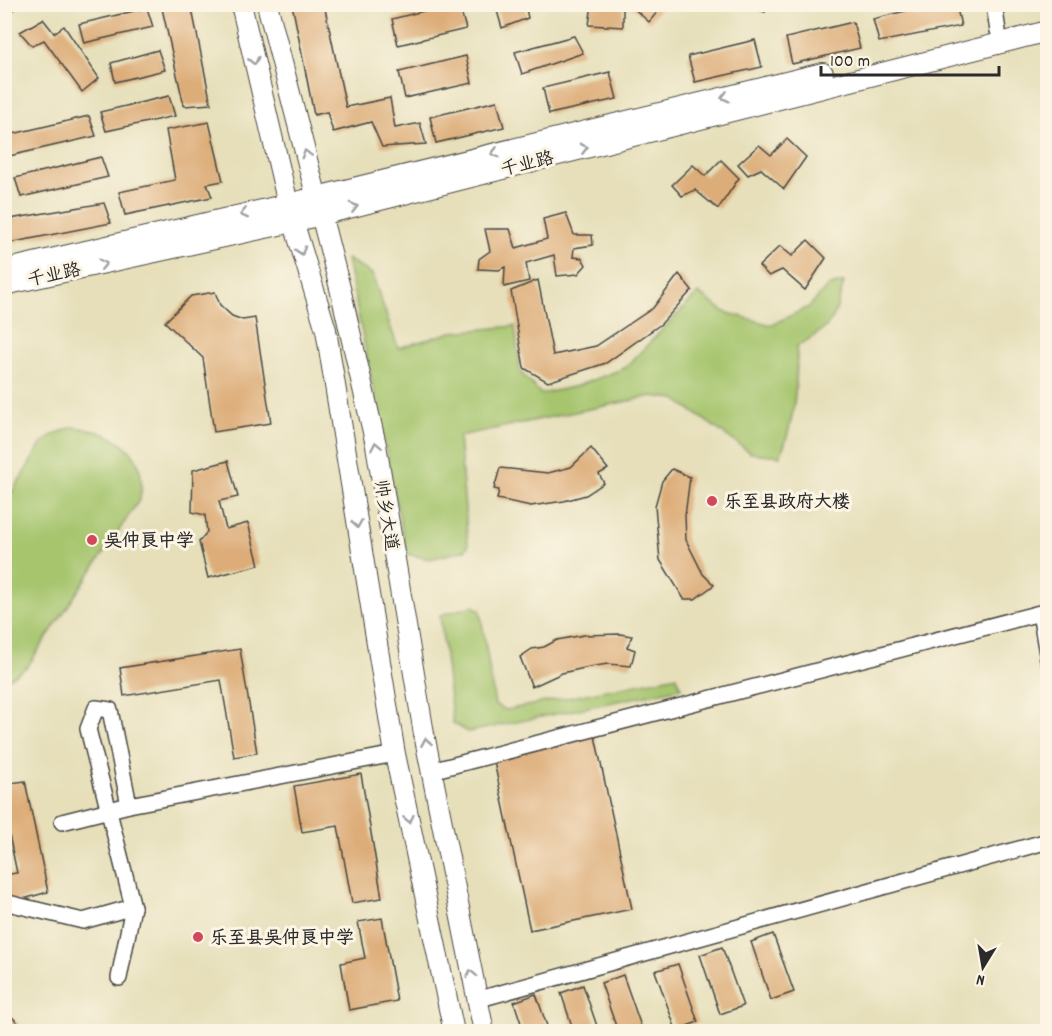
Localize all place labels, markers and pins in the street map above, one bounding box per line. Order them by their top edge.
place label: 乐至县政府大楼 [724,491,850,516]
marker: 乐至县政府大楼 [705,494,719,508]
place label: 吴仲良中学 [104,530,194,555]
marker: 吴仲良中学 [85,533,99,547]
place label: 乐至县吴仲良中学 [210,927,354,952]
marker: 乐至县吴仲良中学 [191,930,205,944]

